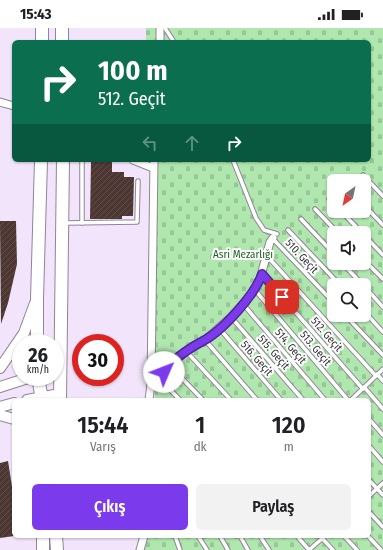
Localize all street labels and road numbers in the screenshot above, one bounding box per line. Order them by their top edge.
street label: 510. Geçit [282,236,321,277]
street label: 512. Geçit [308,314,345,355]
street label: 514. Geçit [272,326,309,367]
street label: 513. Geçit [297,328,334,369]
street label: 515. Geçit [255,332,292,373]
street label: 516. Geçit [238,338,276,379]

